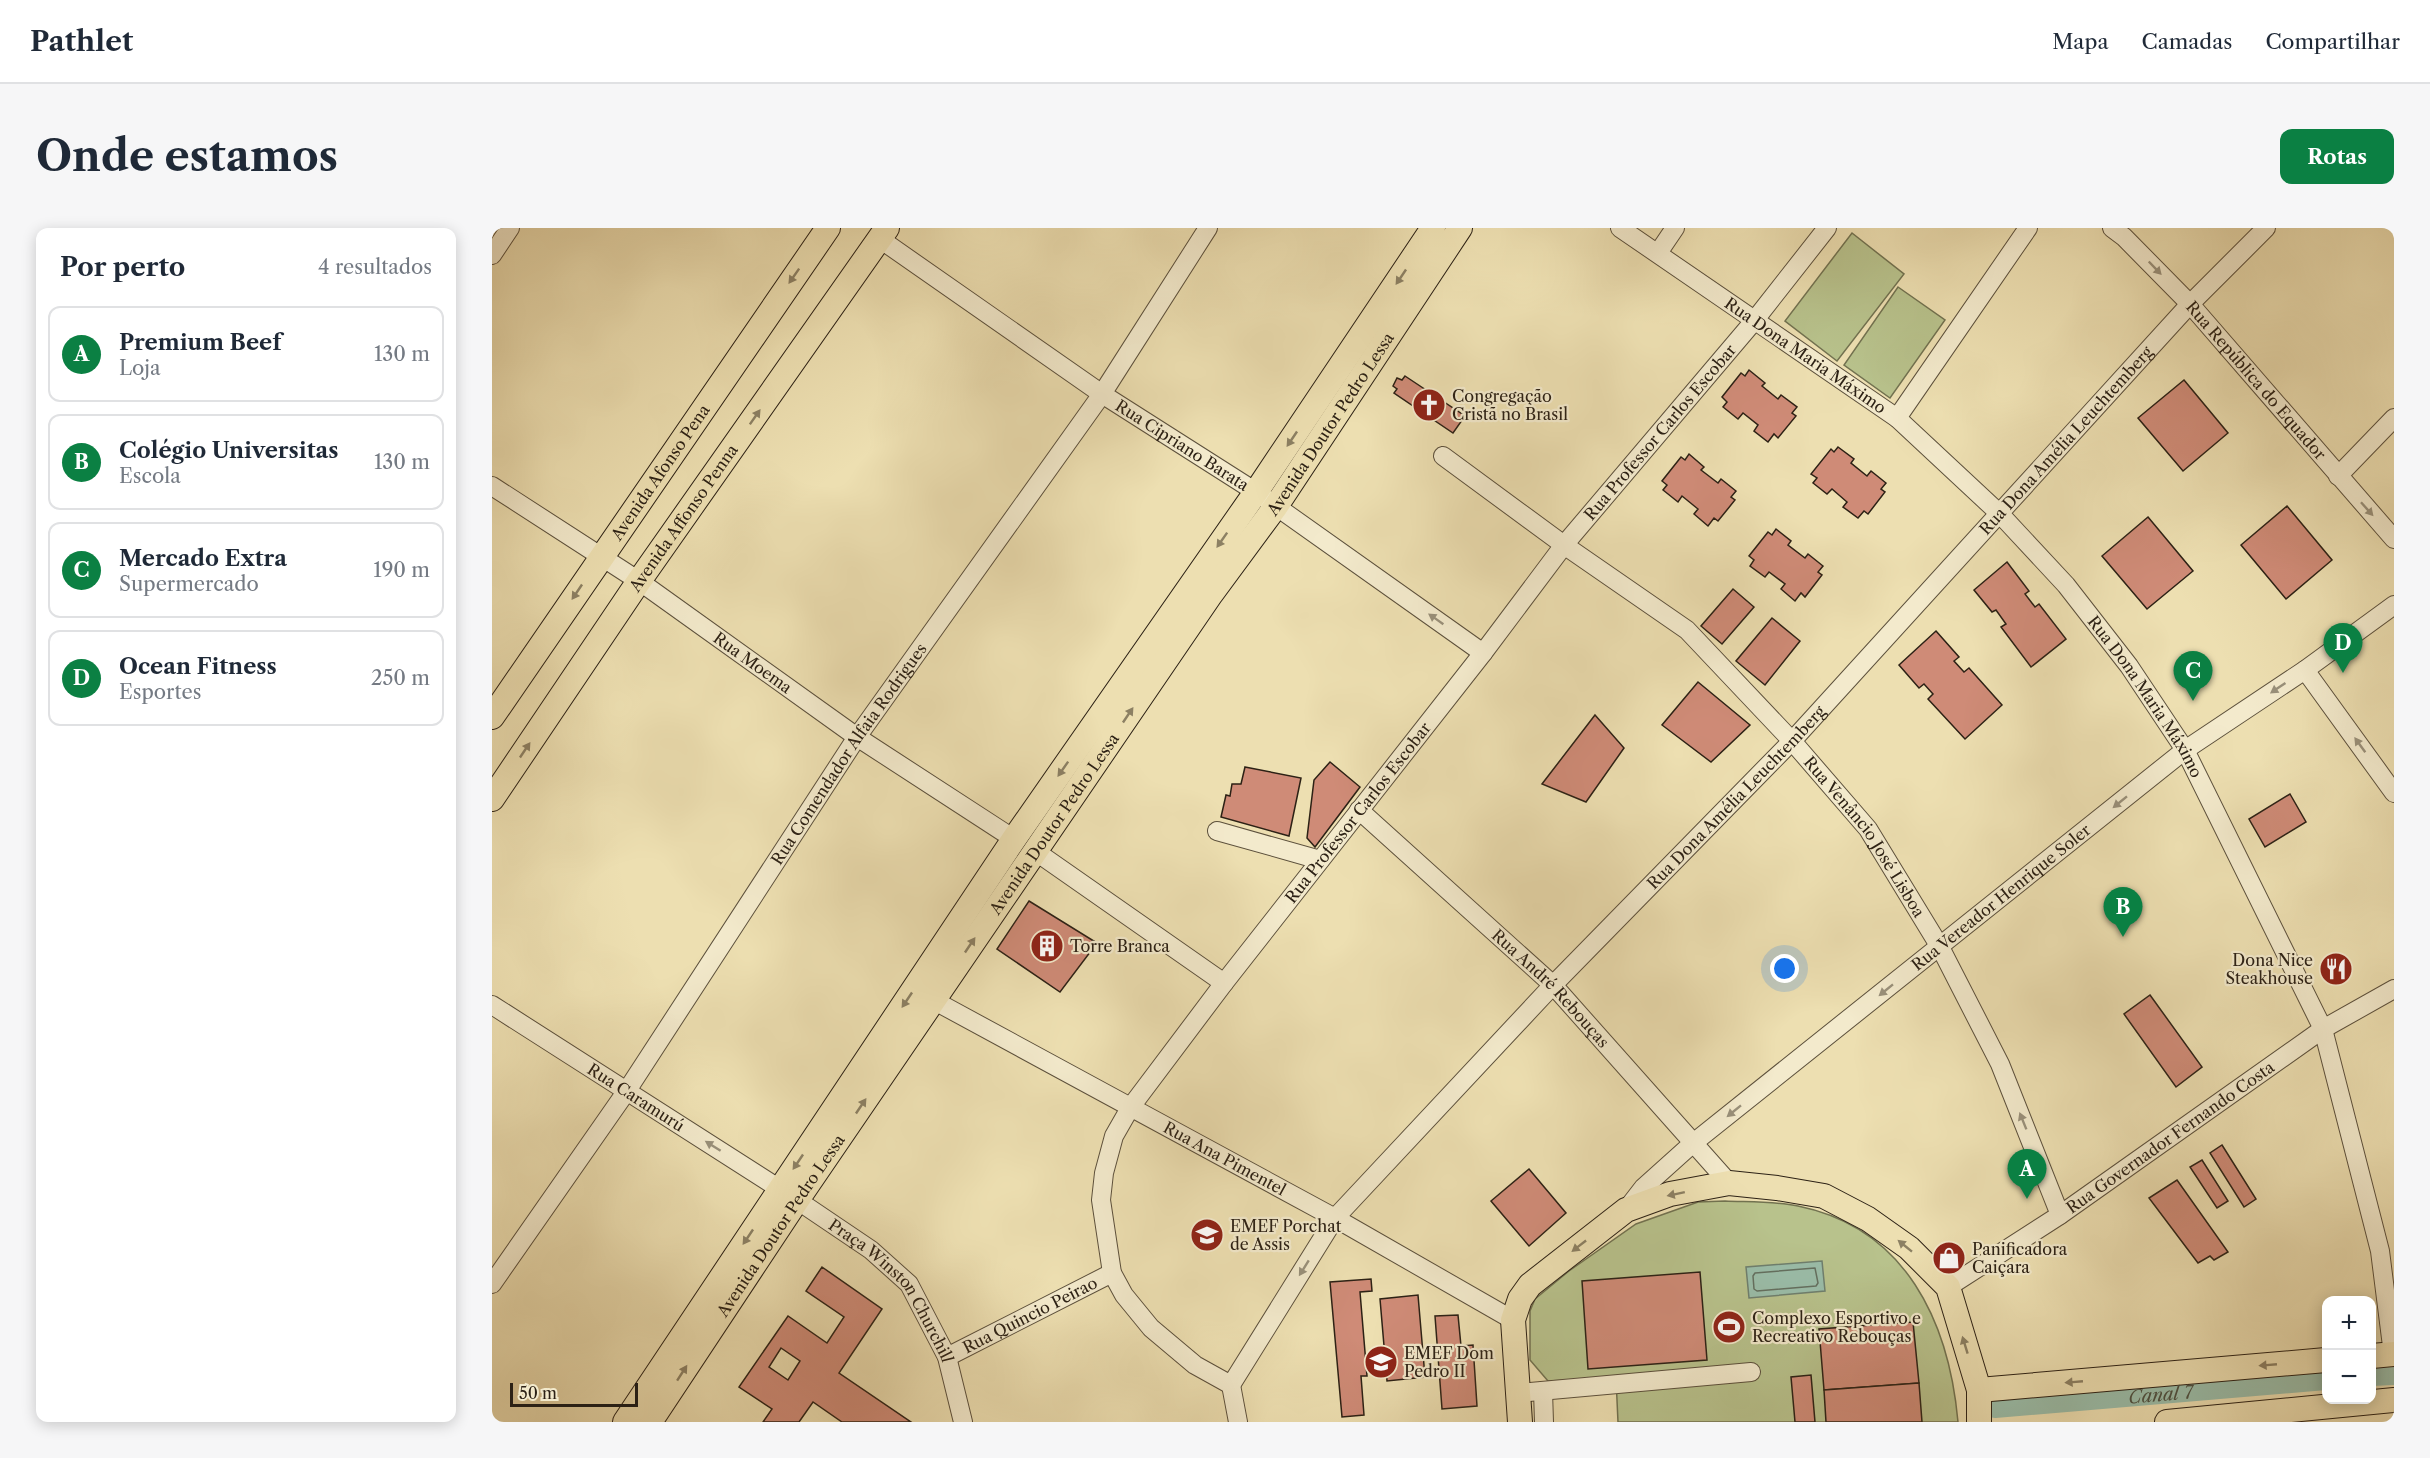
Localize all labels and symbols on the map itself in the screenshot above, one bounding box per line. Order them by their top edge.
one-way arrow [2148,261,2162,276]
one-way arrow [789,268,800,284]
one-way arrow [1396,269,1407,285]
street label: Rua Dona Maria Máximo [1721,293,1890,418]
street label: Rua República do Equador [2182,297,2331,464]
street label: Avenida Doutor Pedro Lessa [1262,328,1398,520]
street label: Rua Professor Carlos Escobar [1580,340,1740,524]
street label: Rua Dona Amélia Leuchtemberg [1975,342,2157,539]
place label: Congregação Cristã no Brasil [1452,386,1568,424]
church icon: Congregação Cristã no Brasil [1411,387,1447,423]
street label: Rua Cipriano Barata [1112,395,1253,495]
street label: Avenida Afonso Pena [606,400,714,545]
one-way arrow [749,410,761,426]
one-way arrow [1286,430,1298,446]
street label: Avenida Affonso Penna [624,440,742,596]
one-way arrow [2360,501,2373,516]
one-way arrow [1217,532,1228,548]
one-way arrow [571,584,582,601]
street label: Rua Dona Maria Máximo [2084,612,2207,781]
one-way arrow [1428,613,1444,625]
pin: D [2324,624,2362,673]
street label: Rua Moema [710,628,797,698]
street label: Rua Comendador Alfaia Rodrigues [767,639,931,868]
pin: C [2174,652,2212,701]
one-way arrow [2270,682,2286,693]
street label: Rua Dona Amélia Leuchtemberg [1643,701,1830,893]
one-way arrow [1122,707,1134,723]
street label: Rua Professor Carlos Escobar [1281,718,1435,907]
street label: Avenida Doutor Pedro Lessa [985,729,1123,919]
one-way arrow [2354,738,2366,753]
one-way arrow [519,743,531,759]
street label: Rua Venâncio José Lisboa [1800,752,1930,921]
one-way arrow [1058,761,1069,777]
one-way arrow [2112,796,2128,809]
street label: Rua Vereador Henrique Soler [1907,819,2095,975]
pin: B [2104,888,2142,937]
street label: Rua André Rebouças [1488,925,1614,1052]
building icon: Torre Branca [1029,928,1065,964]
place label: Torre Branca [1070,936,1170,956]
one-way arrow [964,937,975,953]
place label: Dona Nice Steakhouse [2226,950,2313,988]
restaurant icon: Dona Nice Steakhouse [2318,951,2354,987]
your location [1770,954,1799,983]
one-way arrow [1878,983,1894,996]
one-way arrow [901,992,912,1008]
street label: Rua Governador Fernando Costa [2062,1056,2278,1217]
street label: Rua Caramurú [584,1059,689,1136]
one-way arrow [855,1099,867,1115]
one-way arrow [1726,1105,1741,1117]
one-way arrow [2018,1112,2028,1130]
street label: Rua Ana Pimentel [1160,1117,1290,1200]
street label: Avenida Doutor Pedro Lessa [712,1130,849,1321]
one-way arrow [705,1141,721,1152]
pin: A [2008,1150,2047,1199]
one-way arrow [793,1154,804,1170]
one-way arrow [1667,1189,1685,1199]
street label: Praça Winston Churchill [825,1214,958,1364]
place label: EMEF Porchat de Assis [1230,1216,1342,1254]
school or university icon: EMEF Porchat de Assis [1189,1217,1225,1253]
one-way arrow [742,1229,754,1245]
place label: Panificadora Caiçara [1972,1239,2068,1277]
one-way arrow [1572,1240,1587,1252]
one-way arrow [1897,1240,1913,1253]
shop icon: Panificadora Caiçara [1931,1240,1967,1276]
one-way arrow [1299,1260,1310,1276]
street label: Rua Quincio Peirao [959,1272,1101,1357]
place label: Complexo Esportivo e Recreativo Rebouças [1752,1308,1921,1346]
sports icon: Complexo Esportivo e Recreativo Rebouças [1711,1309,1747,1345]
one-way arrow [1960,1335,1969,1353]
place label: EMEF Dom Pedro II [1404,1343,1494,1381]
school or university icon: EMEF Dom Pedro II [1363,1344,1399,1380]
one-way arrow [2259,1360,2278,1370]
one-way arrow [677,1365,688,1381]
one-way arrow [2064,1377,2083,1387]
scale bar [510,1380,638,1408]
water label: Canal 7 [2127,1381,2196,1409]

